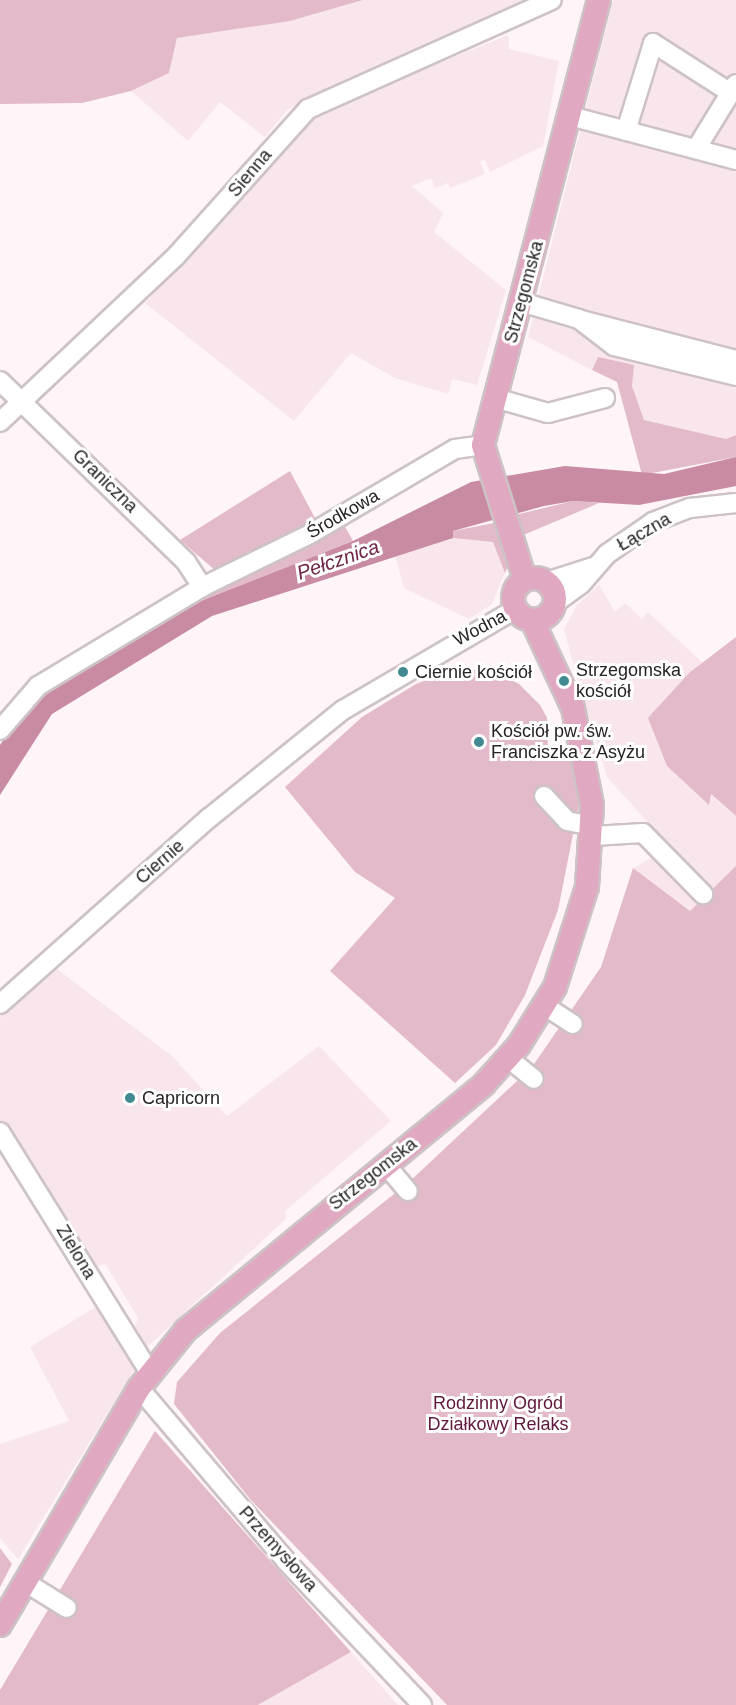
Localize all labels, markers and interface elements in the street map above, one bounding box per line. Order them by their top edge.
street label: Sienna [224,145,276,201]
street label: Strzegomska [500,238,548,346]
street label: Graniczna [68,445,142,517]
street label: Środkowa [303,485,383,543]
street label: Łączna [613,508,675,556]
water label: Pełcznica [294,535,382,585]
street label: Wodna [450,605,510,651]
place label: Strzegomska kościół [576,660,681,702]
place label: Ciernie kościół [415,661,532,683]
marker: Ciernie kościół [396,665,410,679]
marker: Strzegomska kościół [557,674,571,688]
place label: Kościół pw. św. Franciszka z Asyżu [491,721,646,764]
marker: Kościół pw. św. Franciszka z Asyżu [472,735,486,749]
street label: Ciernie [131,835,189,889]
place label: Capricorn [142,1087,220,1109]
marker: Capricorn [123,1091,137,1105]
street label: Strzegomska [325,1133,421,1215]
street label: Zielona [52,1221,100,1283]
park label: Rodzinny Ogród Działkowy Relaks [427,1393,569,1436]
street label: Przemysłowa [234,1502,322,1596]

